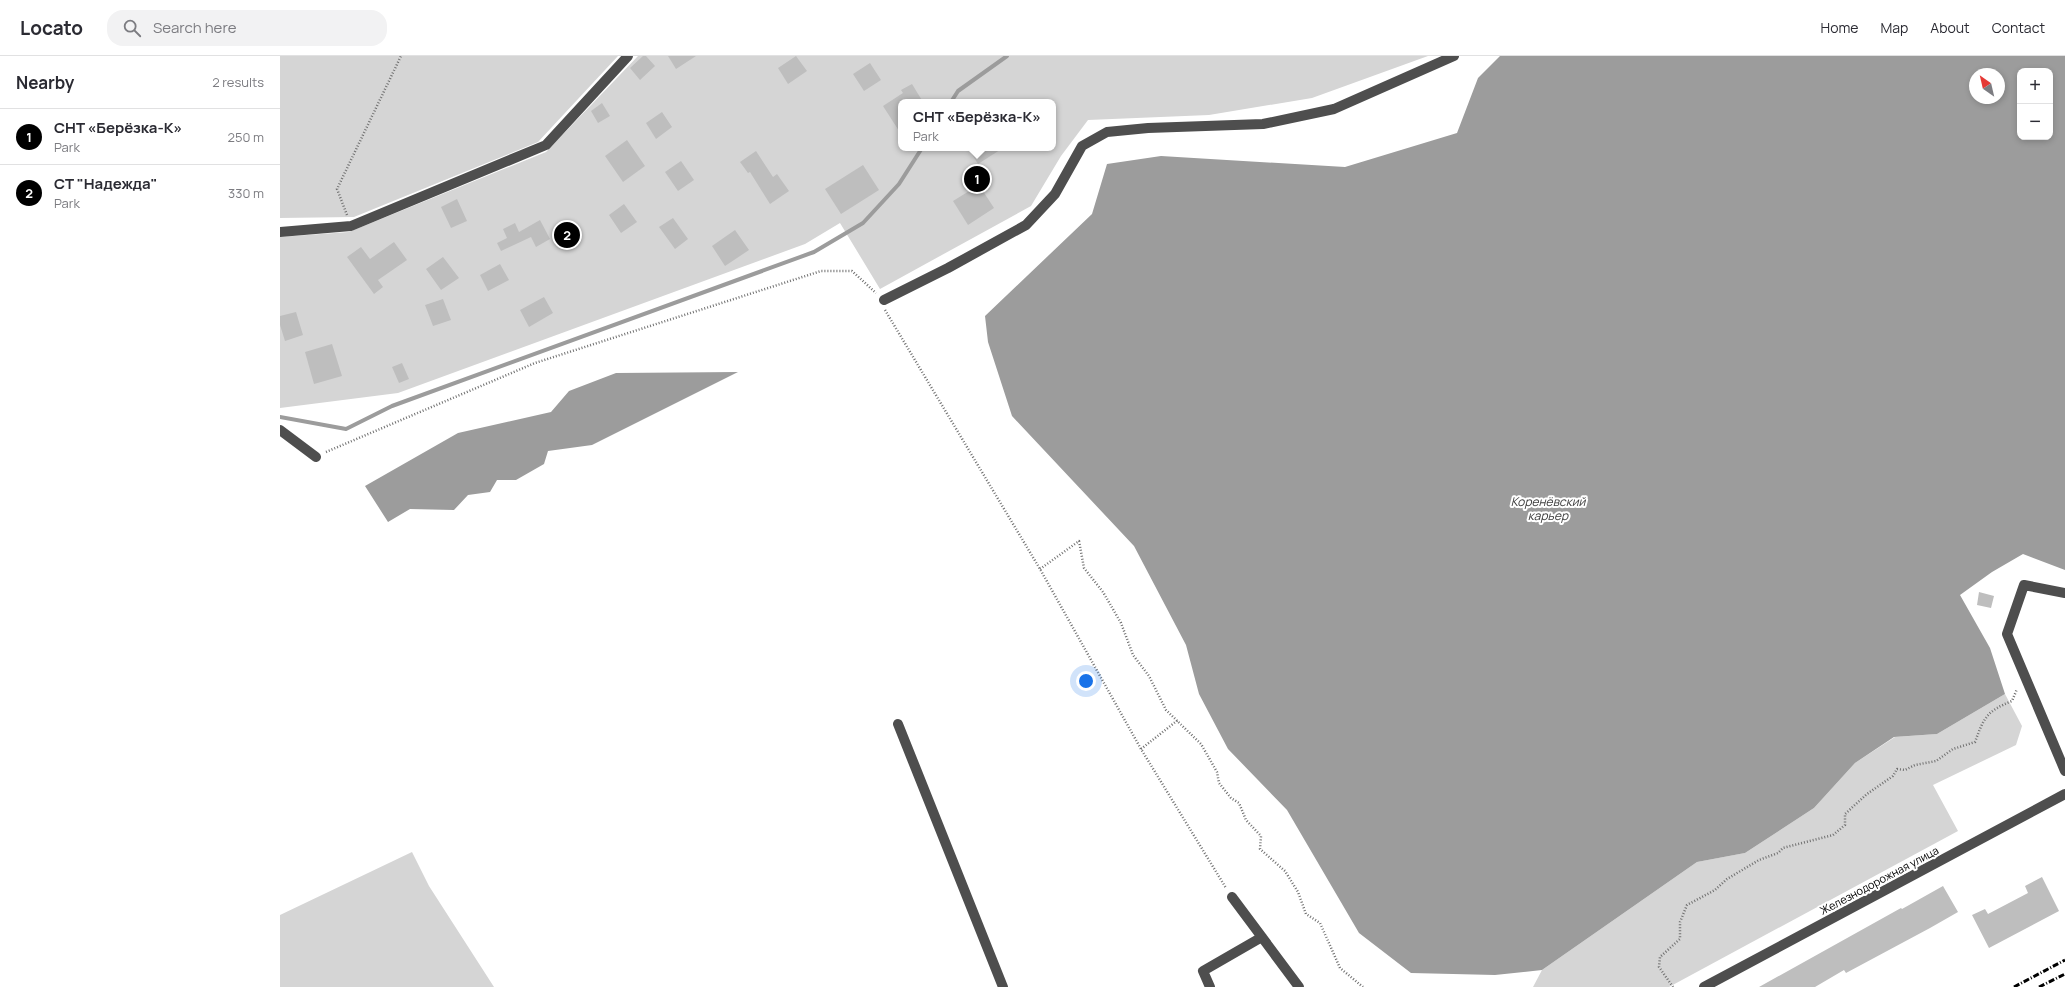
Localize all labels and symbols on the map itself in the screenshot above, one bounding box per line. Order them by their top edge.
north arrow [1969,68,2005,104]
pin: 1 [964,164,990,194]
pin: 2 [554,220,580,250]
water label: Коренёвский карьер [1511,493,1586,524]
your location [1076,671,1096,691]
street label: Железнодорожная улица [1817,842,1941,918]

